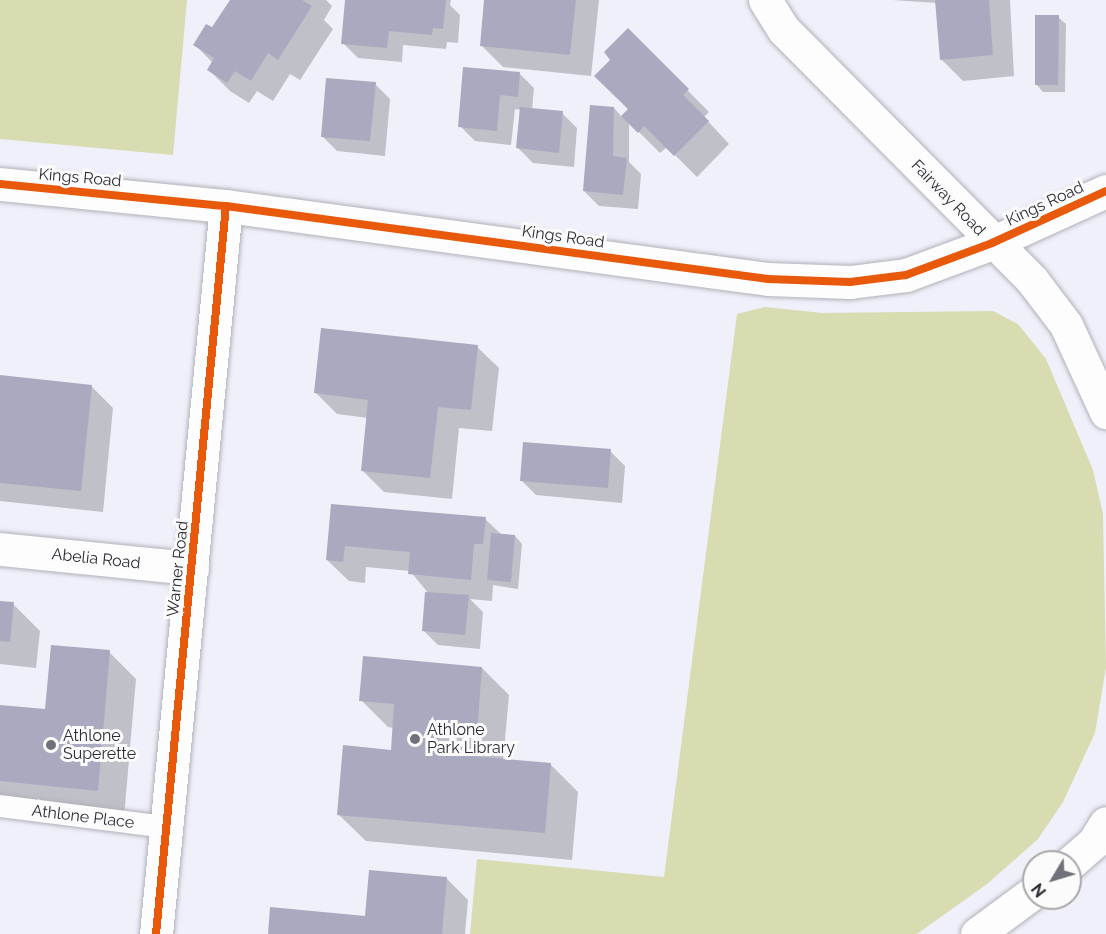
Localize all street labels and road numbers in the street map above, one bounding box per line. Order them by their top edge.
street label: Fairway Road [907,156,989,240]
street label: Kings Road [38,165,122,191]
street label: Kings Road [1003,178,1087,230]
street label: Kings Road [520,222,606,252]
street label: Warner Road [163,520,193,618]
street label: Abelia Road [51,545,141,573]
street label: Athlone Place [31,801,135,833]

